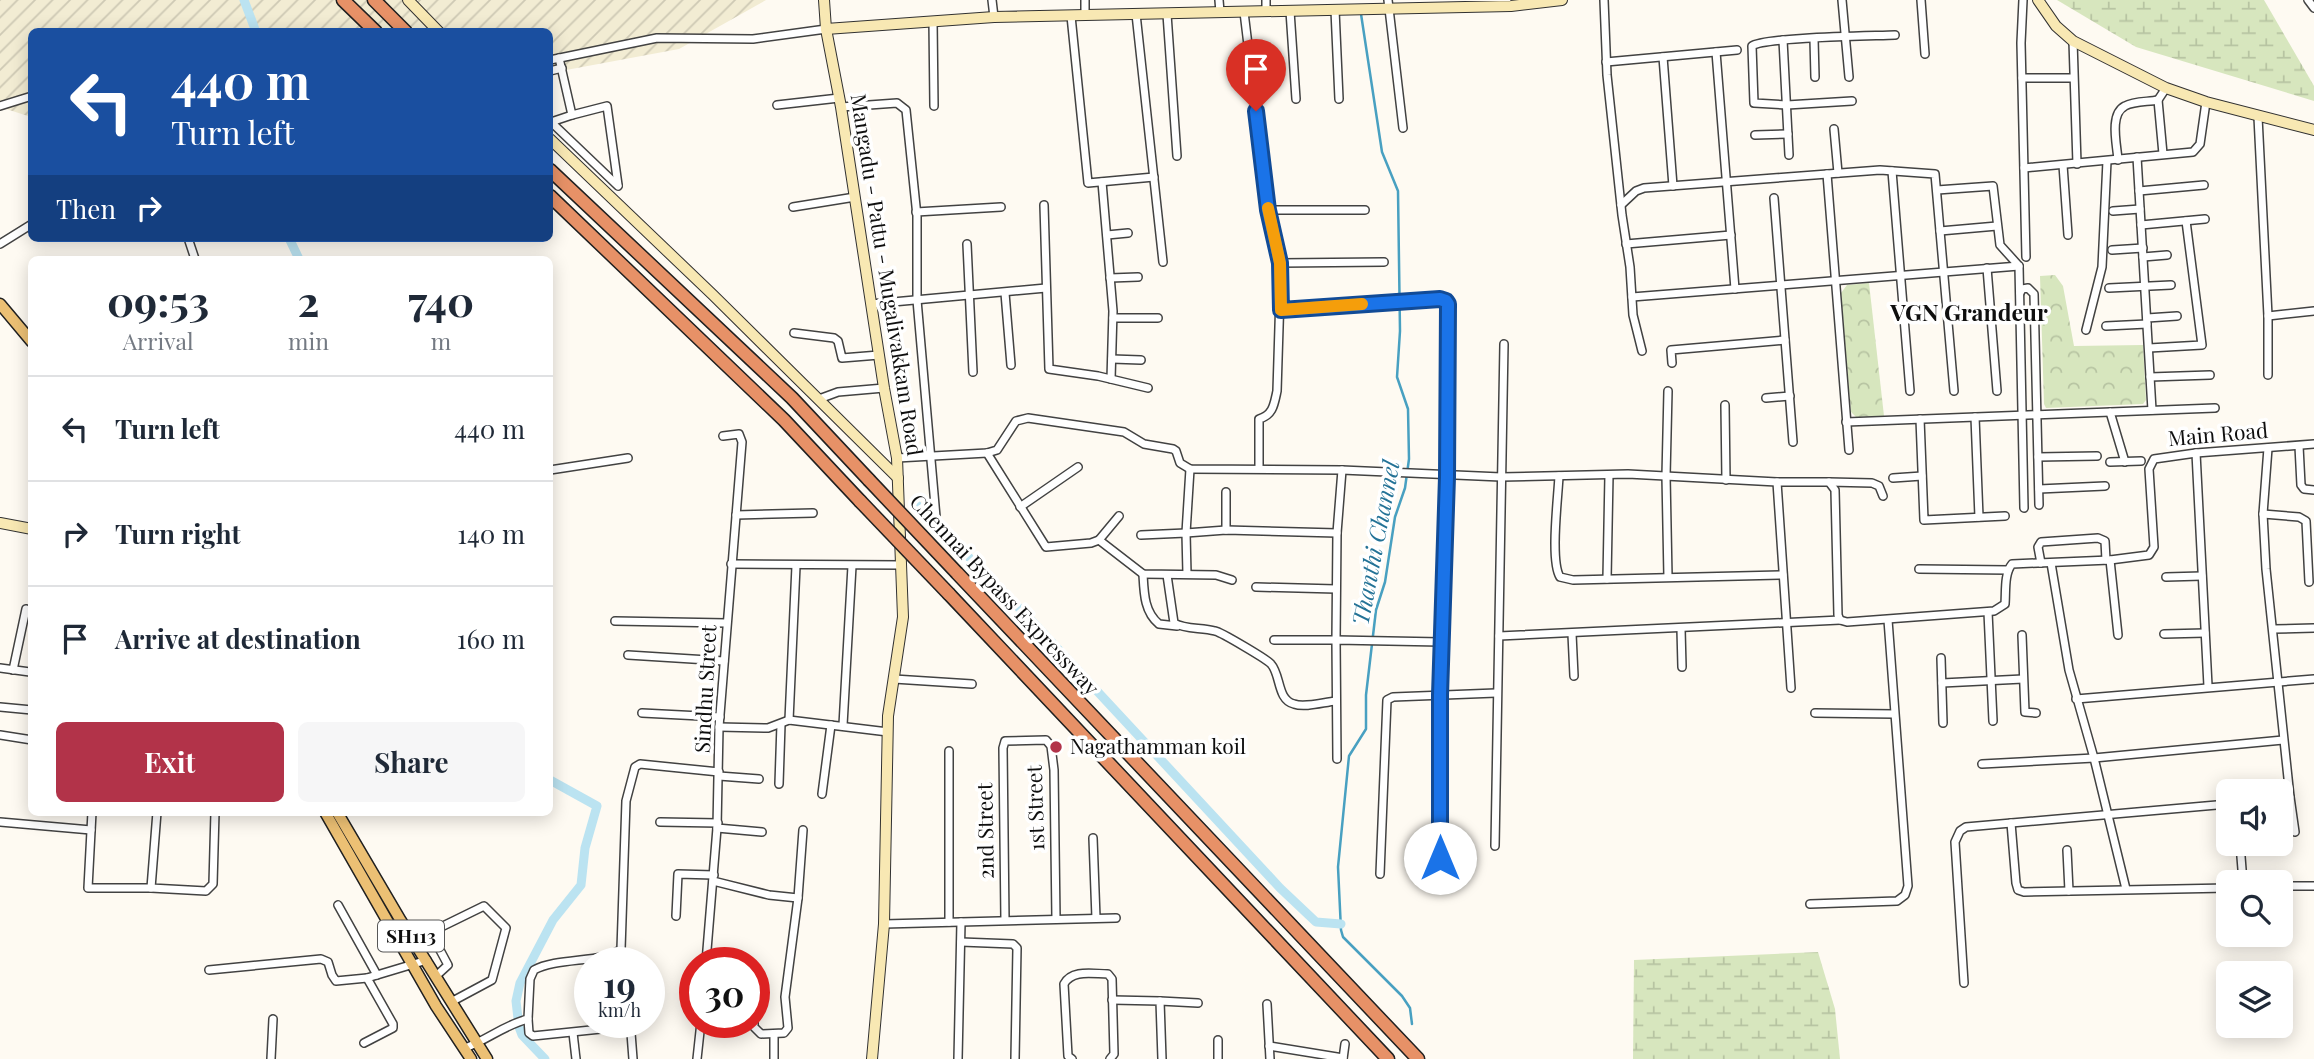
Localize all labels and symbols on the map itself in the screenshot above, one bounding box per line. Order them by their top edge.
pin [1226,39,1286,111]
street label: Mangadu - Pattu - Mugalivakkam Road [846,92,930,458]
district label: VGN Grandeur [1889,296,2048,327]
street label: Main Road [2167,415,2269,451]
water label: Thanthi Channel [1343,456,1406,628]
street label: Chennai Bypass Expressway [905,487,1107,701]
street label: Sindhu Street [687,623,721,754]
place label: Nagathamman koil [1070,731,1246,759]
marker: Nagathamman koil [1048,739,1064,755]
street label: 1st Street [1018,764,1049,851]
street label: 2nd Street [969,782,999,879]
position arrow [1403,821,1477,895]
road number: SH113 [378,920,444,952]
speed limit sign: 30 [679,947,770,1038]

